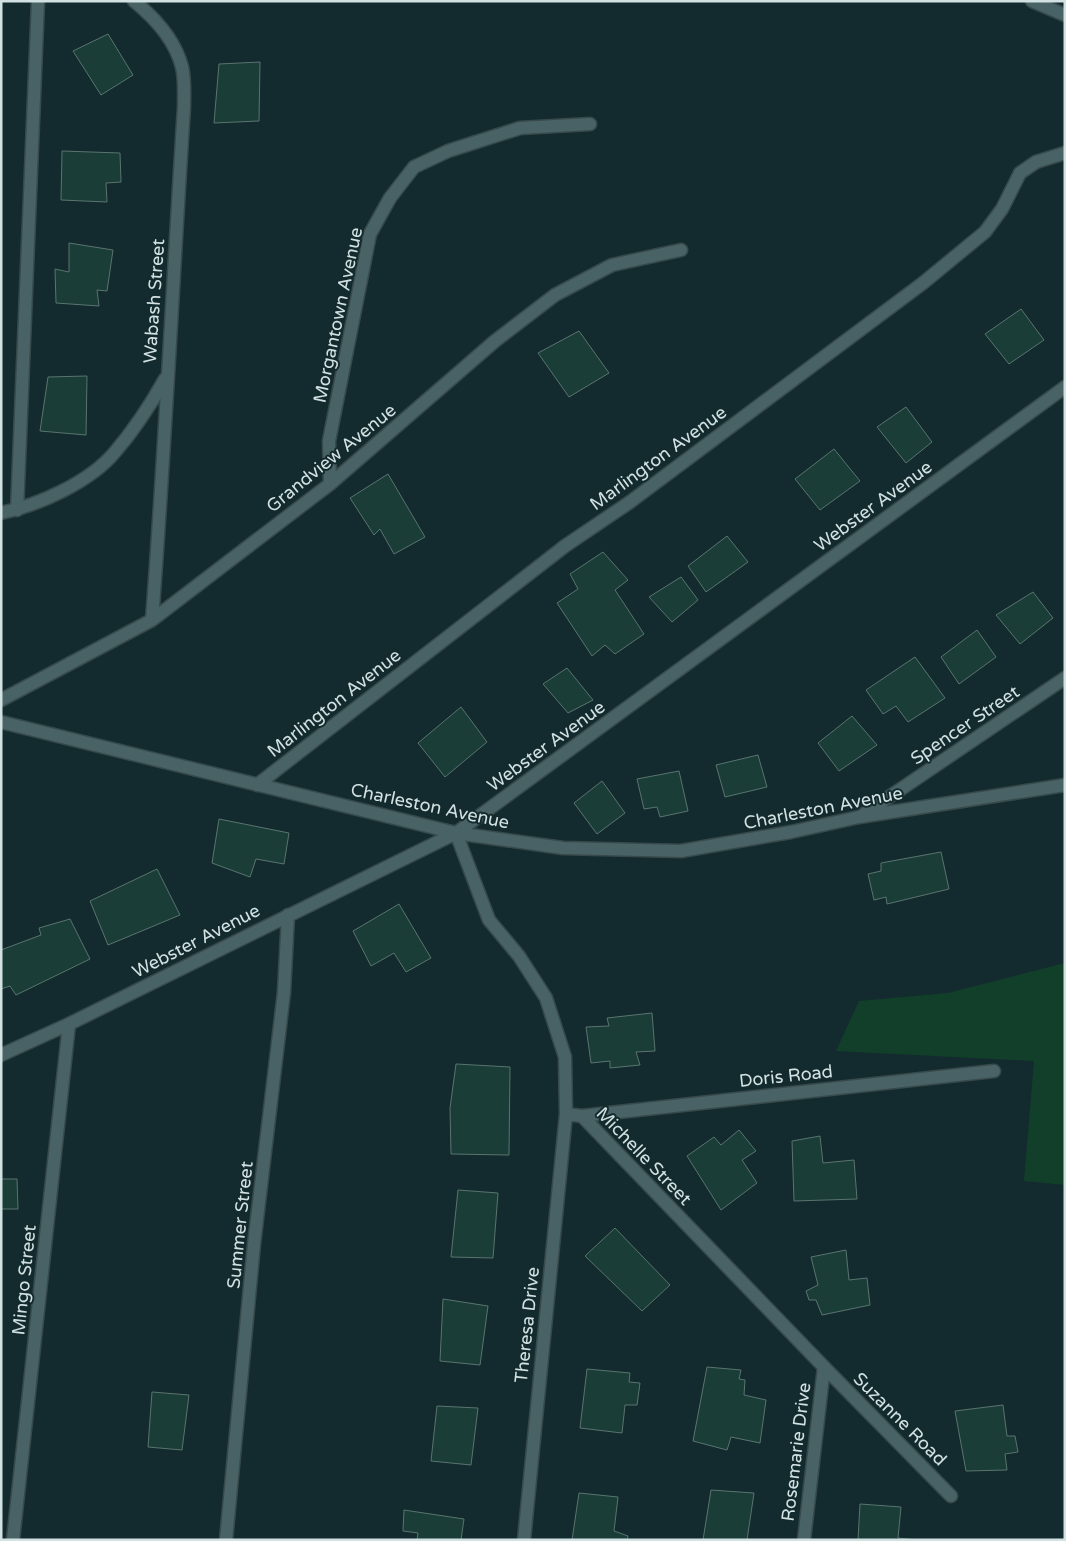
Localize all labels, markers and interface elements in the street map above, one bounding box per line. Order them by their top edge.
street label: Morgantown Avenue [309,225,367,405]
street label: Wabash Street [139,238,169,364]
street label: Grandview Avenue [262,399,400,517]
street label: Marlington Avenue [585,401,731,515]
street label: Webster Avenue [810,456,936,556]
street label: Marlington Avenue [263,644,405,762]
street label: Spencer Street [907,681,1024,769]
street label: Webster Avenue [483,696,609,796]
street label: Charleston Avenue [349,778,511,834]
street label: Charleston Avenue [742,782,904,834]
street label: Webster Avenue [128,899,264,983]
street label: Doris Road [738,1060,834,1092]
street label: Michelle Street [592,1102,696,1210]
street label: Summer Street [222,1160,258,1290]
street label: Mingo Street [7,1223,41,1336]
street label: Theresa Drive [510,1266,544,1384]
street label: Suzanne Road [849,1368,951,1470]
street label: Rosemarie Drive [777,1381,815,1523]

